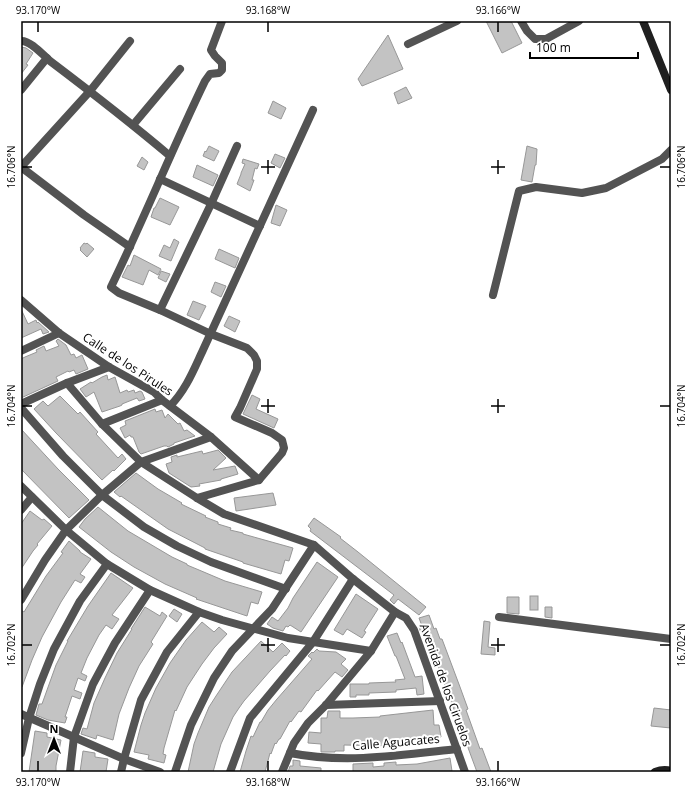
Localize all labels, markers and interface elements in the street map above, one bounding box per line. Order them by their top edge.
text: 93.170°W [16,3,61,17]
text: 93.168°W [246,3,291,17]
text: 93.166°W [476,3,521,17]
scale bar [530,34,638,60]
text: 100 m [536,39,571,56]
text: 16.706°N [4,145,18,189]
text: 16.706°N [674,145,688,189]
street label: Calle de los Pirules [80,328,177,400]
text: 16.704°N [4,384,18,428]
text: 16.704°N [674,384,688,428]
street label: Avenida de los Ciruelos [416,621,476,749]
text: 16.702°N [4,623,18,667]
text: 16.702°N [674,623,688,667]
north arrow [34,719,74,759]
text: N [50,721,58,736]
street label: Calle Aguacates [352,730,441,754]
text: 93.170°W [16,775,61,789]
text: 93.168°W [246,775,291,789]
text: 93.166°W [476,775,521,789]

